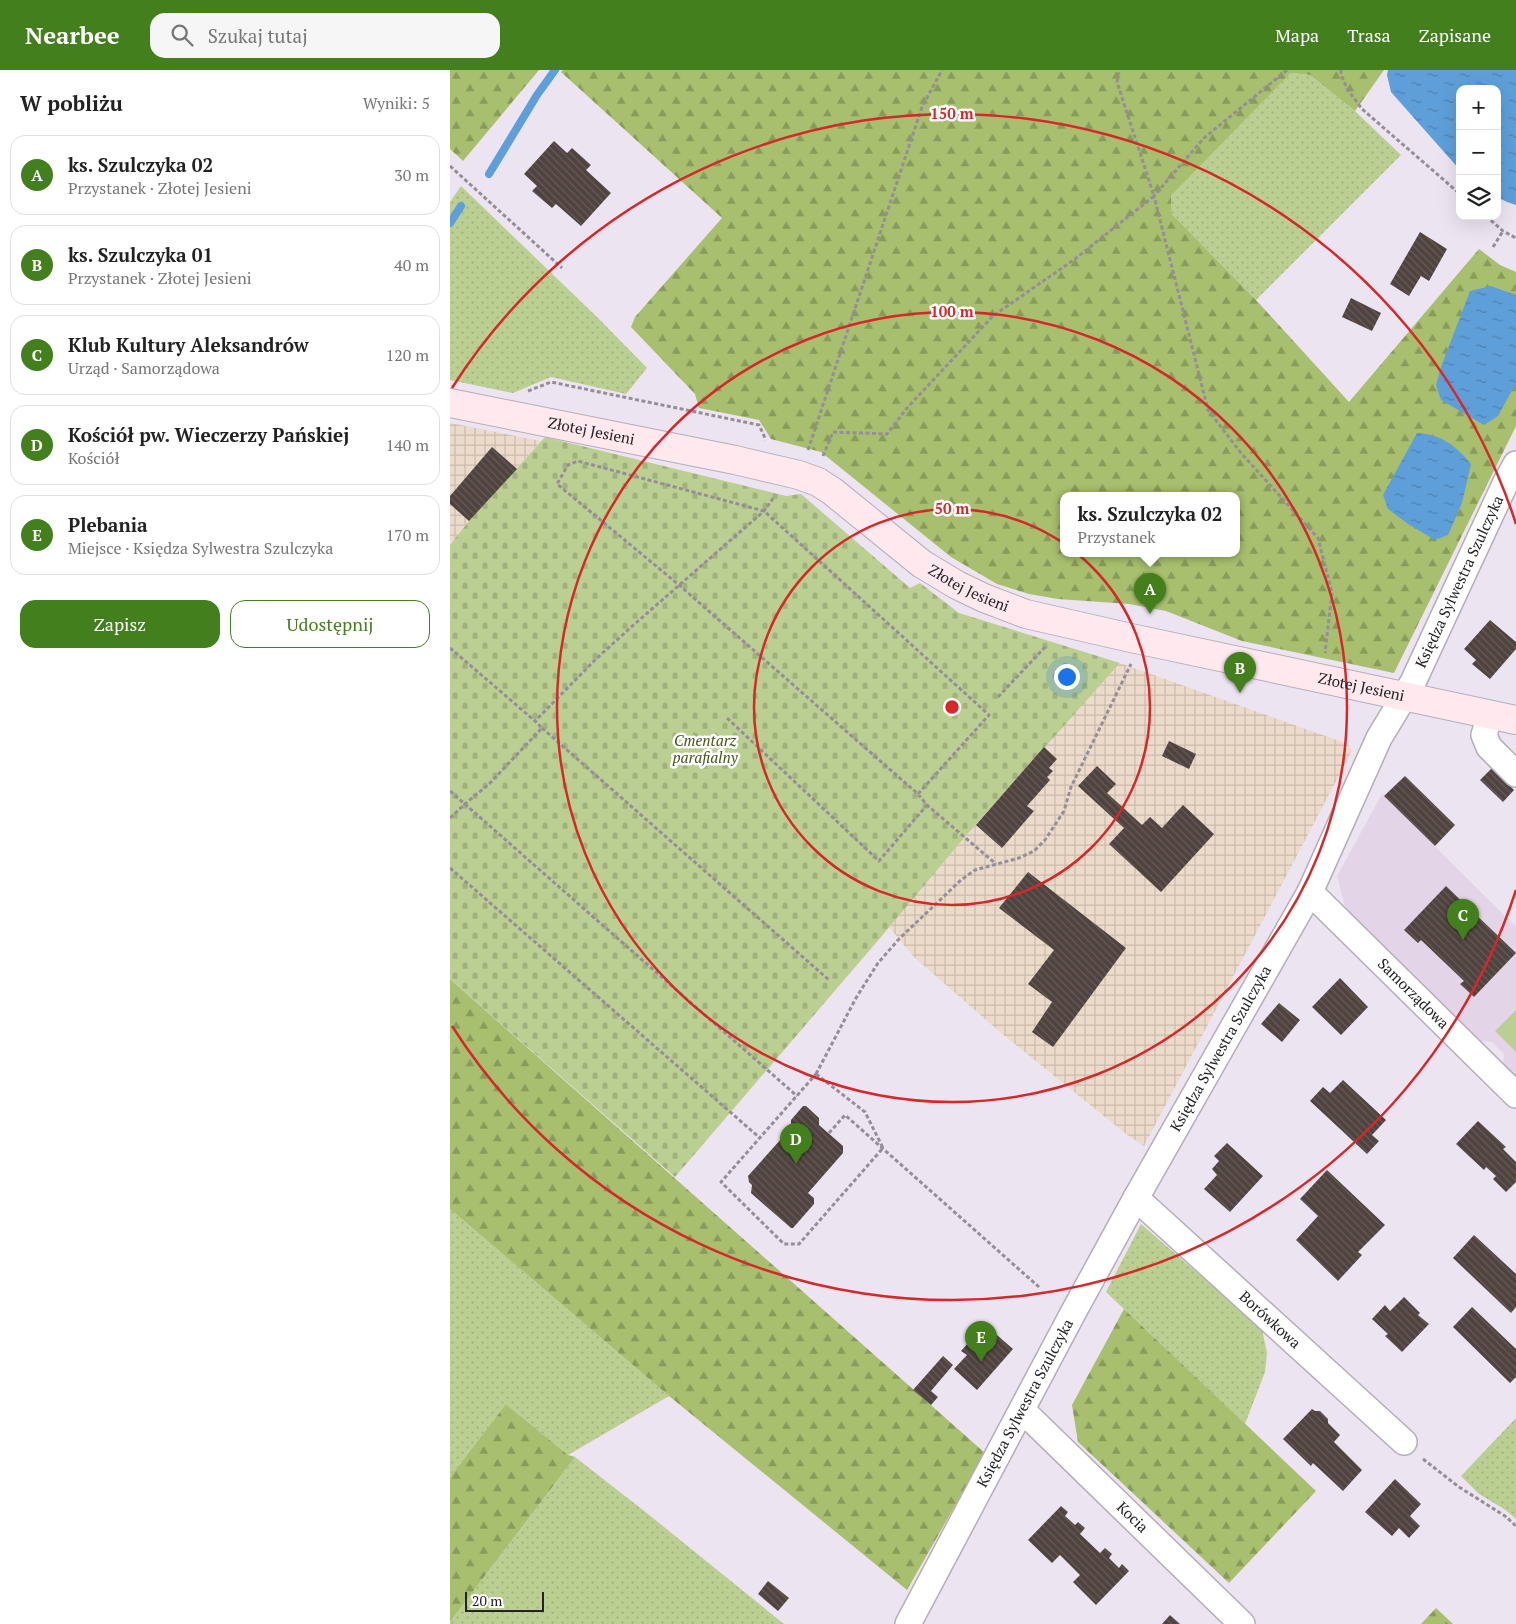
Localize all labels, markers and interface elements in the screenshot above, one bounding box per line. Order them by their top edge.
search box [150,13,500,58]
text: Nearbee [25,19,120,51]
icon: search [168,21,196,49]
text: Szukaj tutaj [208,23,308,48]
text: Mapa [1275,23,1319,47]
text: Trasa [1347,23,1391,47]
text: Zapisane [1419,23,1491,47]
map controls [1456,85,1501,220]
button: + [1456,85,1501,130]
text: W pobliżu [20,89,123,117]
text: Wyniki: 5 [363,92,430,114]
text: 150 m [930,103,974,123]
button: − [1456,130,1501,175]
text: ks. Szulczyka 02 [68,152,213,177]
text: A [31,164,43,186]
text: 30 m [394,164,429,186]
button: layers [1456,175,1501,220]
text: Przystanek · Złotej Jesieni [68,177,251,199]
text: ks. Szulczyka 01 [68,242,213,267]
text: B [32,254,42,276]
text: 40 m [394,254,429,276]
text: Przystanek · Złotej Jesieni [68,267,251,289]
text: 100 m [930,301,974,321]
text: Klub Kultury Aleksandrów [68,332,309,357]
text: C [32,344,42,366]
text: 120 m [386,344,429,366]
text: Urząd · Samorządowa [68,357,220,379]
street label: Złotej Jesieni [546,412,636,449]
text: Kościół pw. Wieczerzy Pańskiej [68,422,349,447]
text: D [31,434,43,456]
text: 140 m [386,434,429,456]
text: Kościół [68,447,120,469]
popup [1060,492,1240,557]
street label: Księdza Sylwestra Szulczyka [1410,492,1508,671]
text: 50 m [935,498,970,518]
text: ks. Szulczyka 02 [1077,501,1223,526]
text: Plebania [68,512,148,537]
text: E [32,524,42,546]
text: 170 m [386,524,429,546]
text: Przystanek [1077,526,1156,548]
text: Miejsce · Księdza Sylwestra Szulczyka [68,537,333,559]
street label: Złotej Jesieni [925,559,1012,616]
pin: A [1134,573,1166,614]
button: Zapisz [20,600,220,648]
button: Udostępnij [230,600,430,648]
pin: B [1224,652,1256,693]
your location [1054,664,1080,690]
street label: Złotej Jesieni [1316,667,1407,705]
centre of rings [943,698,961,716]
park label: Cmentarz parafialny [672,730,739,767]
pin: C [1447,899,1479,940]
street label: Samorządowa [1374,953,1454,1033]
street label: Księdza Sylwestra Szulczyka [1165,961,1275,1135]
pin: D [780,1123,812,1164]
street label: Borówkowa [1235,1286,1306,1353]
street label: Księdza Sylwestra Szulczyka [971,1315,1077,1490]
pin: E [965,1321,997,1362]
street label: Kocia [1113,1497,1153,1537]
scale bar [465,1589,544,1612]
text: 20 m [472,1591,502,1610]

